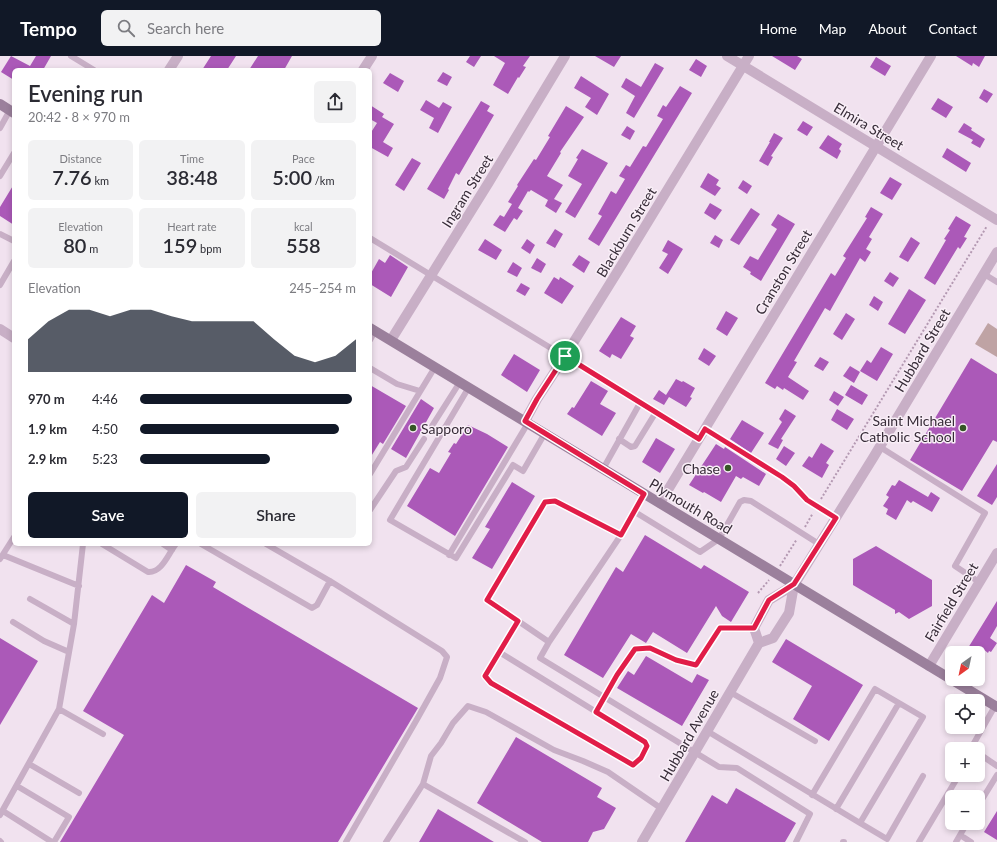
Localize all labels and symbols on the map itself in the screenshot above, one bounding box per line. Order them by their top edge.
street label: Elmira Street [831,98,907,154]
street label: Ingram Street [438,151,496,231]
street label: Blackburn Street [592,184,660,280]
street label: Cranston Street [751,226,815,318]
street label: Hubbard Street [890,305,954,395]
pin [548,339,582,373]
place label: Saint Michael Catholic School [860,412,955,445]
place label: Sapporo [421,420,472,437]
marker: Sapporo [408,423,418,433]
marker: Saint Michael Catholic School [958,423,968,433]
place label: Chase [682,460,720,477]
marker: Chase [723,463,733,473]
street label: Plymouth Road [646,475,736,537]
street label: Fairfield Street [921,559,981,645]
north arrow [945,646,985,686]
street label: Hubbard Avenue [656,686,722,784]

